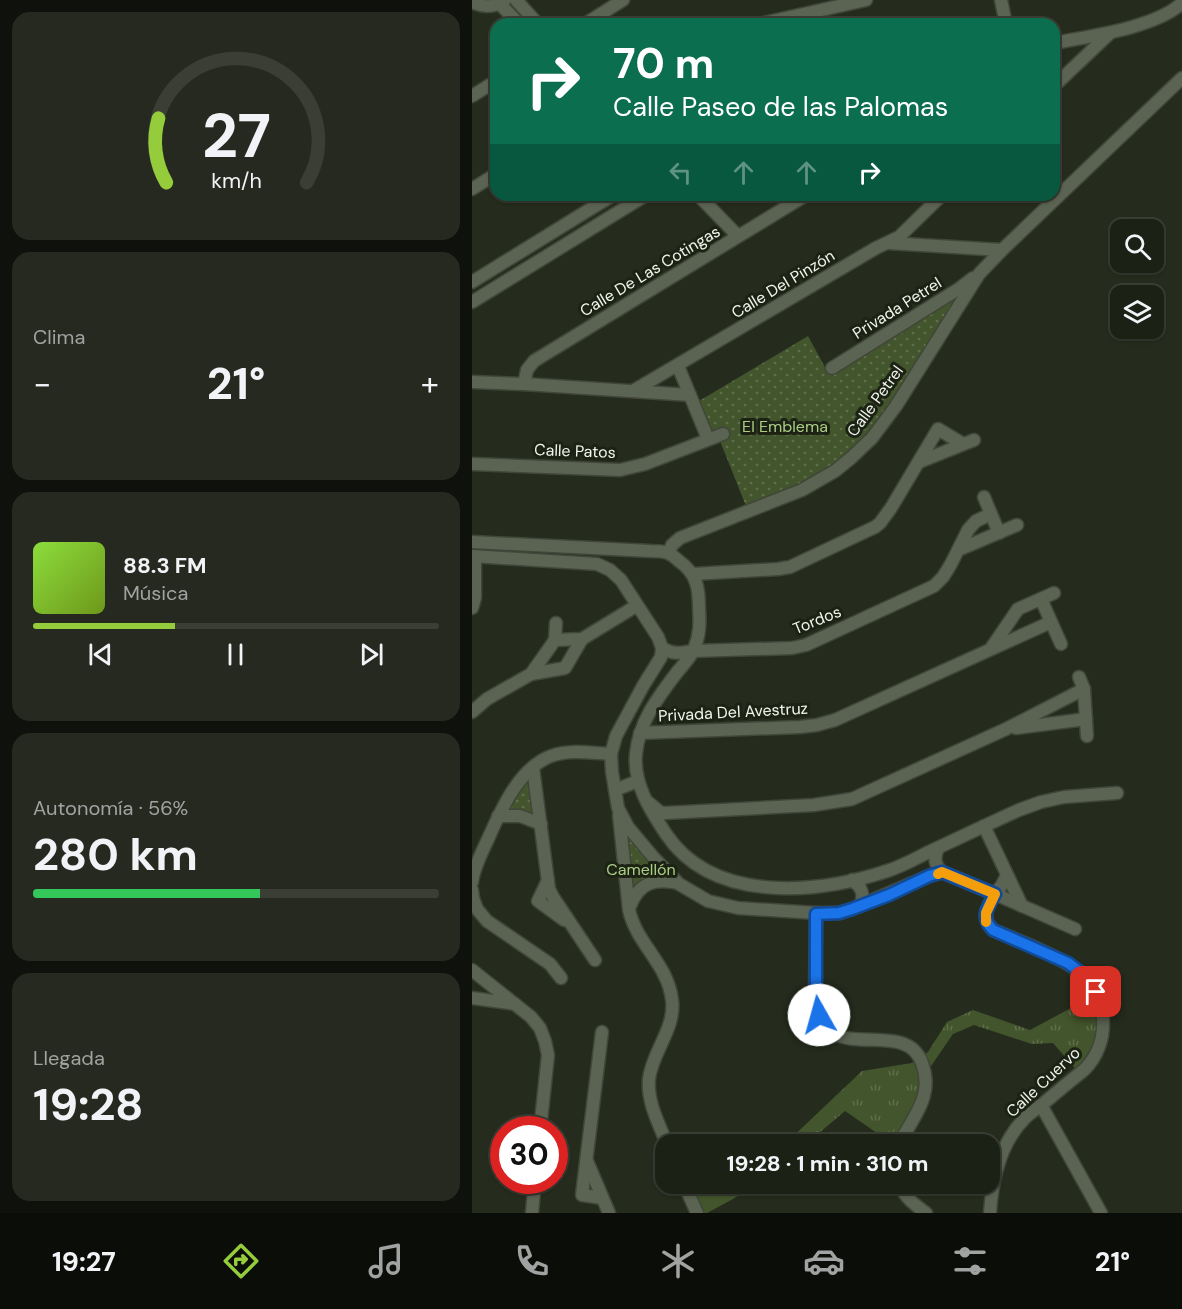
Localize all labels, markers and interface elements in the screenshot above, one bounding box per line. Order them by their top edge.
text: 70 m [613,36,714,91]
icon: right [514,42,592,120]
text: Calle Paseo de las Palomas [613,89,948,124]
text: 27 [201,95,271,176]
icon: left [664,156,697,189]
icon: ahead [727,156,760,189]
icon: ahead [790,156,823,189]
icon: right [853,156,886,189]
text: km/h [211,167,261,195]
map controls [1110,219,1164,339]
button: search [1110,219,1164,273]
street label: Calle De Las Cotingas [576,221,724,321]
street label: Calle Del Pinzón [727,245,839,323]
street label: Privada Petrel [849,272,945,344]
button: layers [1110,285,1164,339]
text: Clima [33,324,85,350]
text: 21° [207,354,265,413]
street label: Calle Petrel [842,361,908,441]
text: − [33,362,51,405]
text: + [421,362,439,405]
park label: El Emblema [742,416,828,437]
street label: Calle Patos [534,439,616,463]
text: 88.3 FM [123,551,207,580]
text: Música [123,580,188,606]
street label: Tordos [790,601,844,639]
icon: previous [84,638,117,671]
icon: pause [219,638,252,671]
icon: next [355,638,388,671]
street label: Privada Del Avestruz [658,698,808,726]
text: Autonomía · 56% [33,795,188,821]
text: 280 km [33,825,198,884]
park label: Camellón [606,859,676,880]
pin [1070,966,1121,1017]
icon: arrive [1079,975,1112,1008]
position arrow [787,983,851,1047]
street label: Calle Cuervo [1002,1042,1084,1122]
text: Llegada [33,1045,105,1071]
text: 19:28 [33,1075,144,1134]
speed limit sign: 30 [490,1116,568,1194]
text: 19:28 · 1 min · 310 m [727,1149,928,1178]
icon: directions [220,1240,262,1282]
icon: music [365,1240,407,1282]
icon: phone [511,1240,553,1282]
icon: climate [657,1240,699,1282]
icon: car [803,1240,845,1282]
icon: filters [949,1240,991,1282]
text: 19:27 [52,1244,116,1279]
text: 21° [1095,1244,1130,1279]

